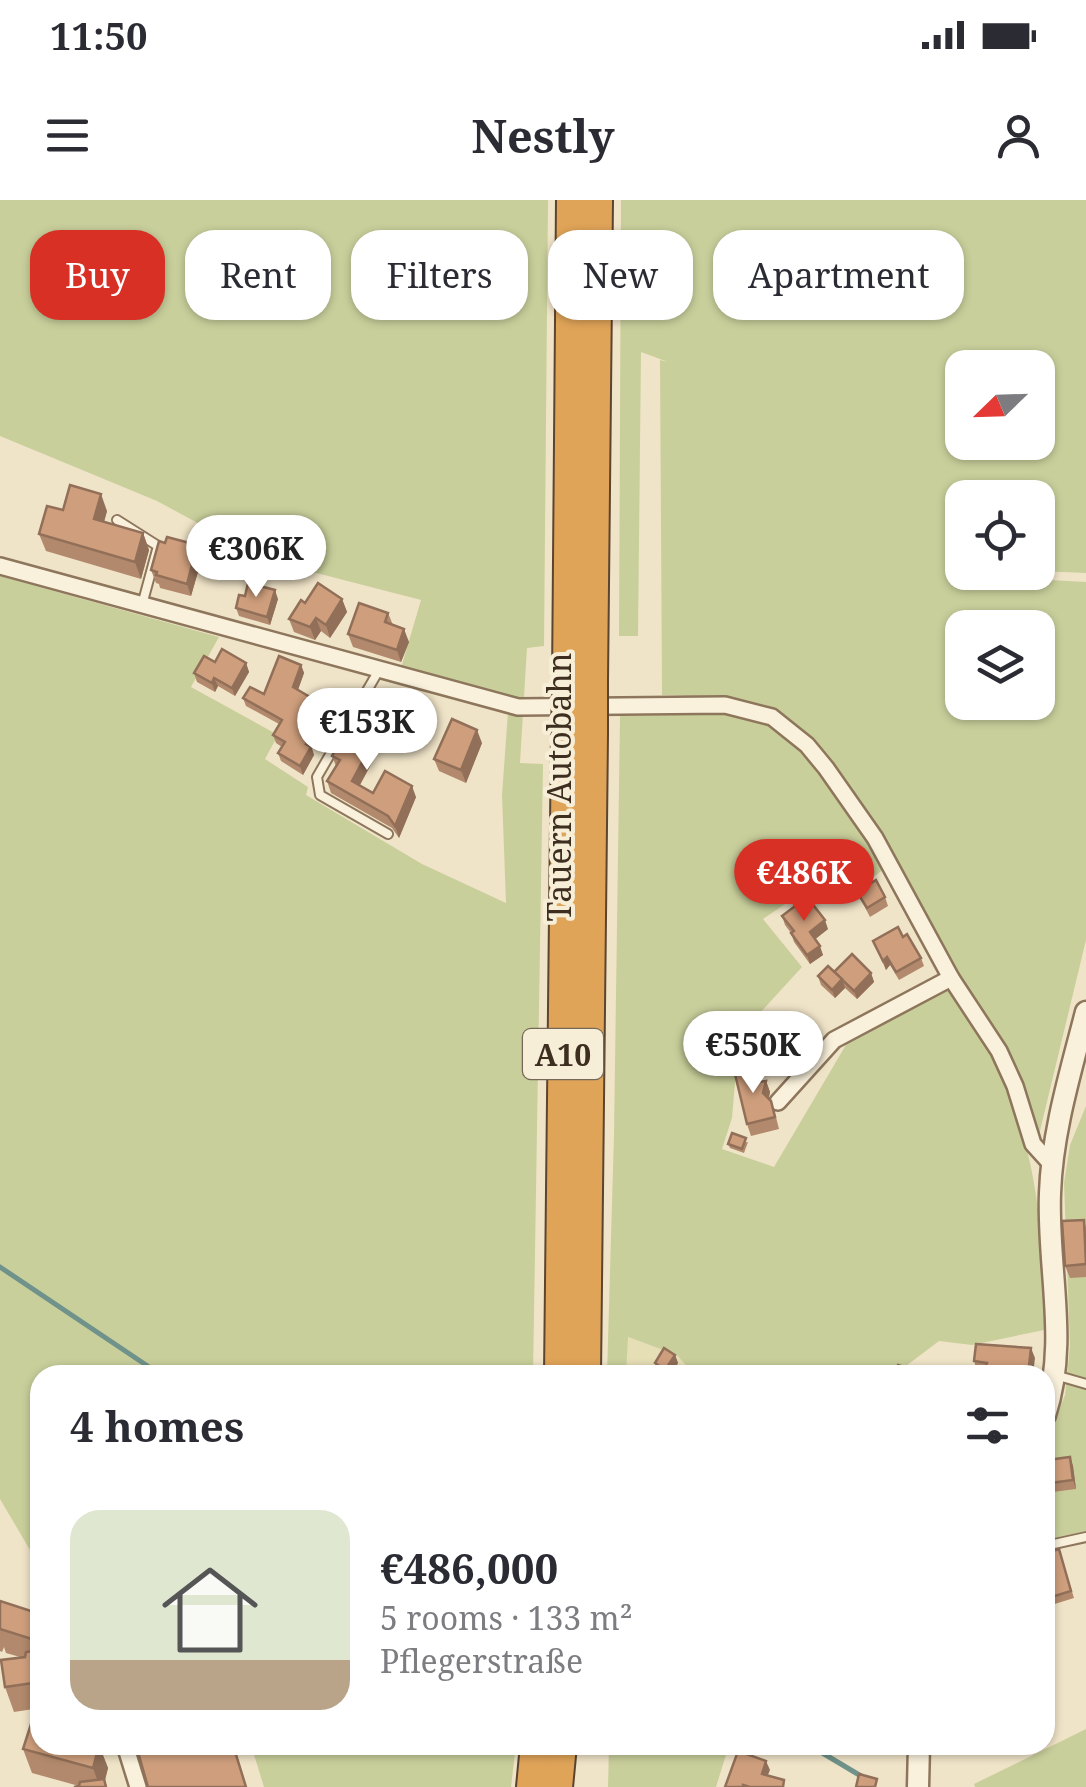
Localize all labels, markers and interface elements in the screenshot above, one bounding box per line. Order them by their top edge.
text: 11:50 [50,9,147,61]
text: Nestly [472,105,614,166]
icon: menu [40,108,95,163]
icon: person [991,108,1046,163]
chip: Buy [30,230,165,320]
chip: Rent [185,230,331,320]
chip: Filters [351,230,528,320]
chip: New [548,230,693,320]
chip: Apartment [713,230,964,320]
north arrow [945,350,1055,460]
map controls [945,350,1055,720]
button: locate [945,480,1055,590]
pin: €306K [186,515,326,600]
text: €306K [208,526,304,569]
button: layers [945,610,1055,720]
street label: Tauern Autobahn [537,653,580,921]
pin: €153K [297,688,437,773]
text: €153K [319,699,415,742]
pin: €486K [734,839,874,924]
text: €486K [756,850,852,893]
pin: €550K [683,1011,823,1096]
text: €550K [705,1022,801,1065]
road number: A10 [523,1029,603,1079]
text: 4 homes [70,1397,244,1454]
icon: filters [960,1398,1015,1453]
text: €486,000 [380,1539,558,1596]
icon: home [150,1550,270,1670]
text: 5 rooms · 133 m² [380,1596,633,1639]
text: Pflegerstraße [380,1639,583,1682]

